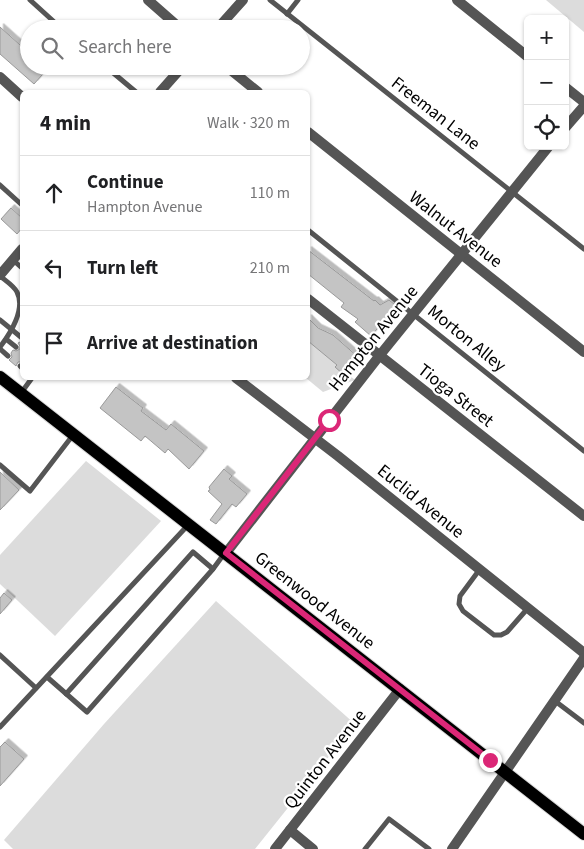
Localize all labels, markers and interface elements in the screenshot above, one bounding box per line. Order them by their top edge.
map controls [524,15,569,150]
button: + [524,15,569,60]
search box [20,20,310,75]
icon: search [38,34,66,62]
text: Search here [78,34,172,61]
button: − [524,60,569,105]
street label: Freeman Lane [386,71,485,156]
button: locate [524,105,569,150]
text: 4 min [40,108,91,138]
text: Walk · 320 m [207,112,290,134]
text: Continue [87,169,164,196]
icon: ahead [40,179,68,207]
text: 110 m [250,182,290,204]
street label: Walnut Avenue [404,185,508,274]
text: Hampton Avenue [87,196,203,218]
icon: left [40,254,68,282]
text: Turn left [87,255,158,282]
text: 210 m [250,257,290,279]
street label: Hampton Avenue [323,280,424,397]
street label: Morton Alley [422,299,512,378]
icon: arrive [40,329,68,357]
text: Arrive at destination [87,330,258,357]
street label: Tioga Street [412,358,499,433]
route start [318,409,341,432]
street label: Euclid Avenue [372,458,470,544]
street label: Greenwood Avenue [249,545,380,655]
street label: Quinton Avenue [278,704,372,814]
route end [479,749,502,772]

